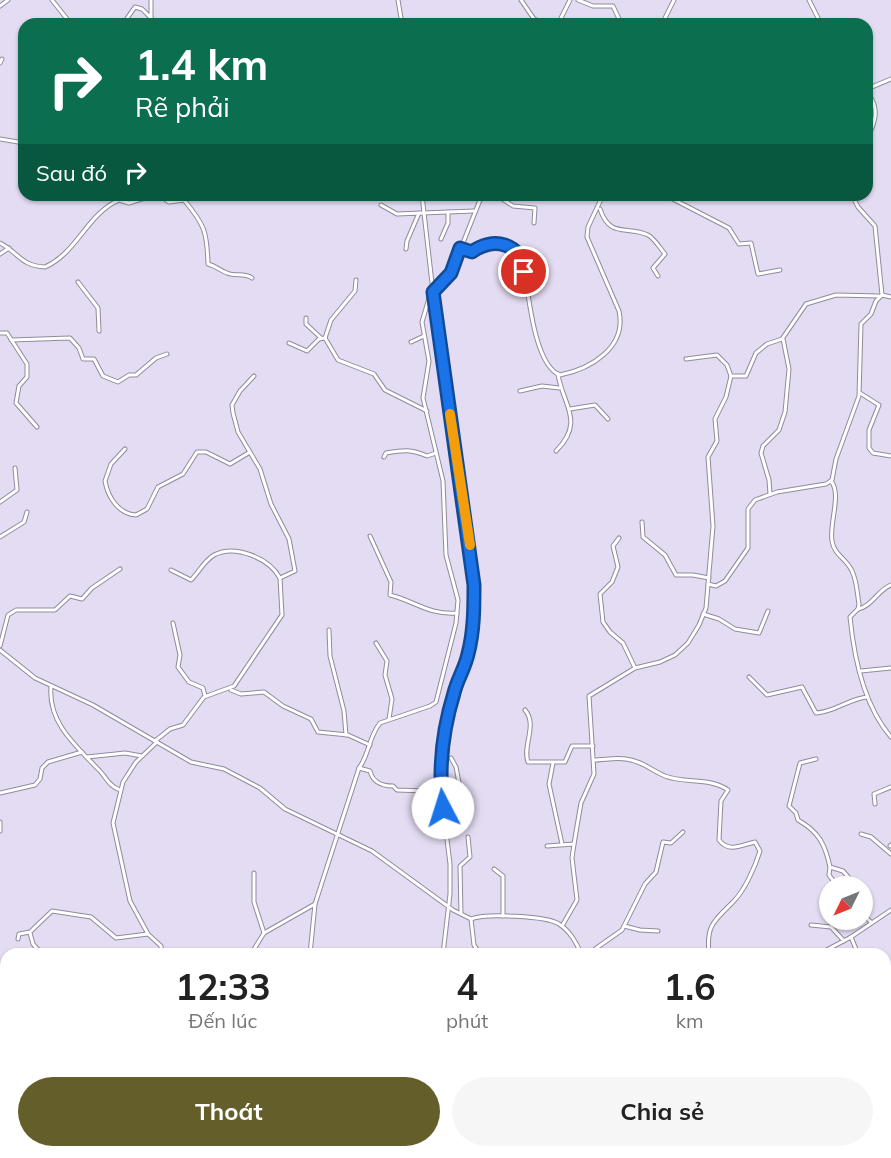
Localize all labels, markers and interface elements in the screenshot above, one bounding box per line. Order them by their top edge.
text: 1.4 km [135,38,268,91]
icon: right [36,42,114,120]
text: Rẽ phải [135,90,230,124]
icon: right [119,156,152,189]
text: Sau đó [36,159,107,187]
pin [498,246,549,297]
icon: arrive [507,255,540,288]
position arrow [411,776,475,840]
north arrow [819,876,873,930]
map controls [819,876,873,930]
text: 12:33 [175,964,271,1009]
text: 4 [456,964,478,1009]
text: 1.6 [664,964,716,1009]
text: Đến lúc [188,1008,257,1033]
text: phút [446,1008,488,1033]
text: km [676,1008,704,1033]
button: Thoát [18,1077,440,1146]
button: Chia sẻ [452,1077,873,1146]

